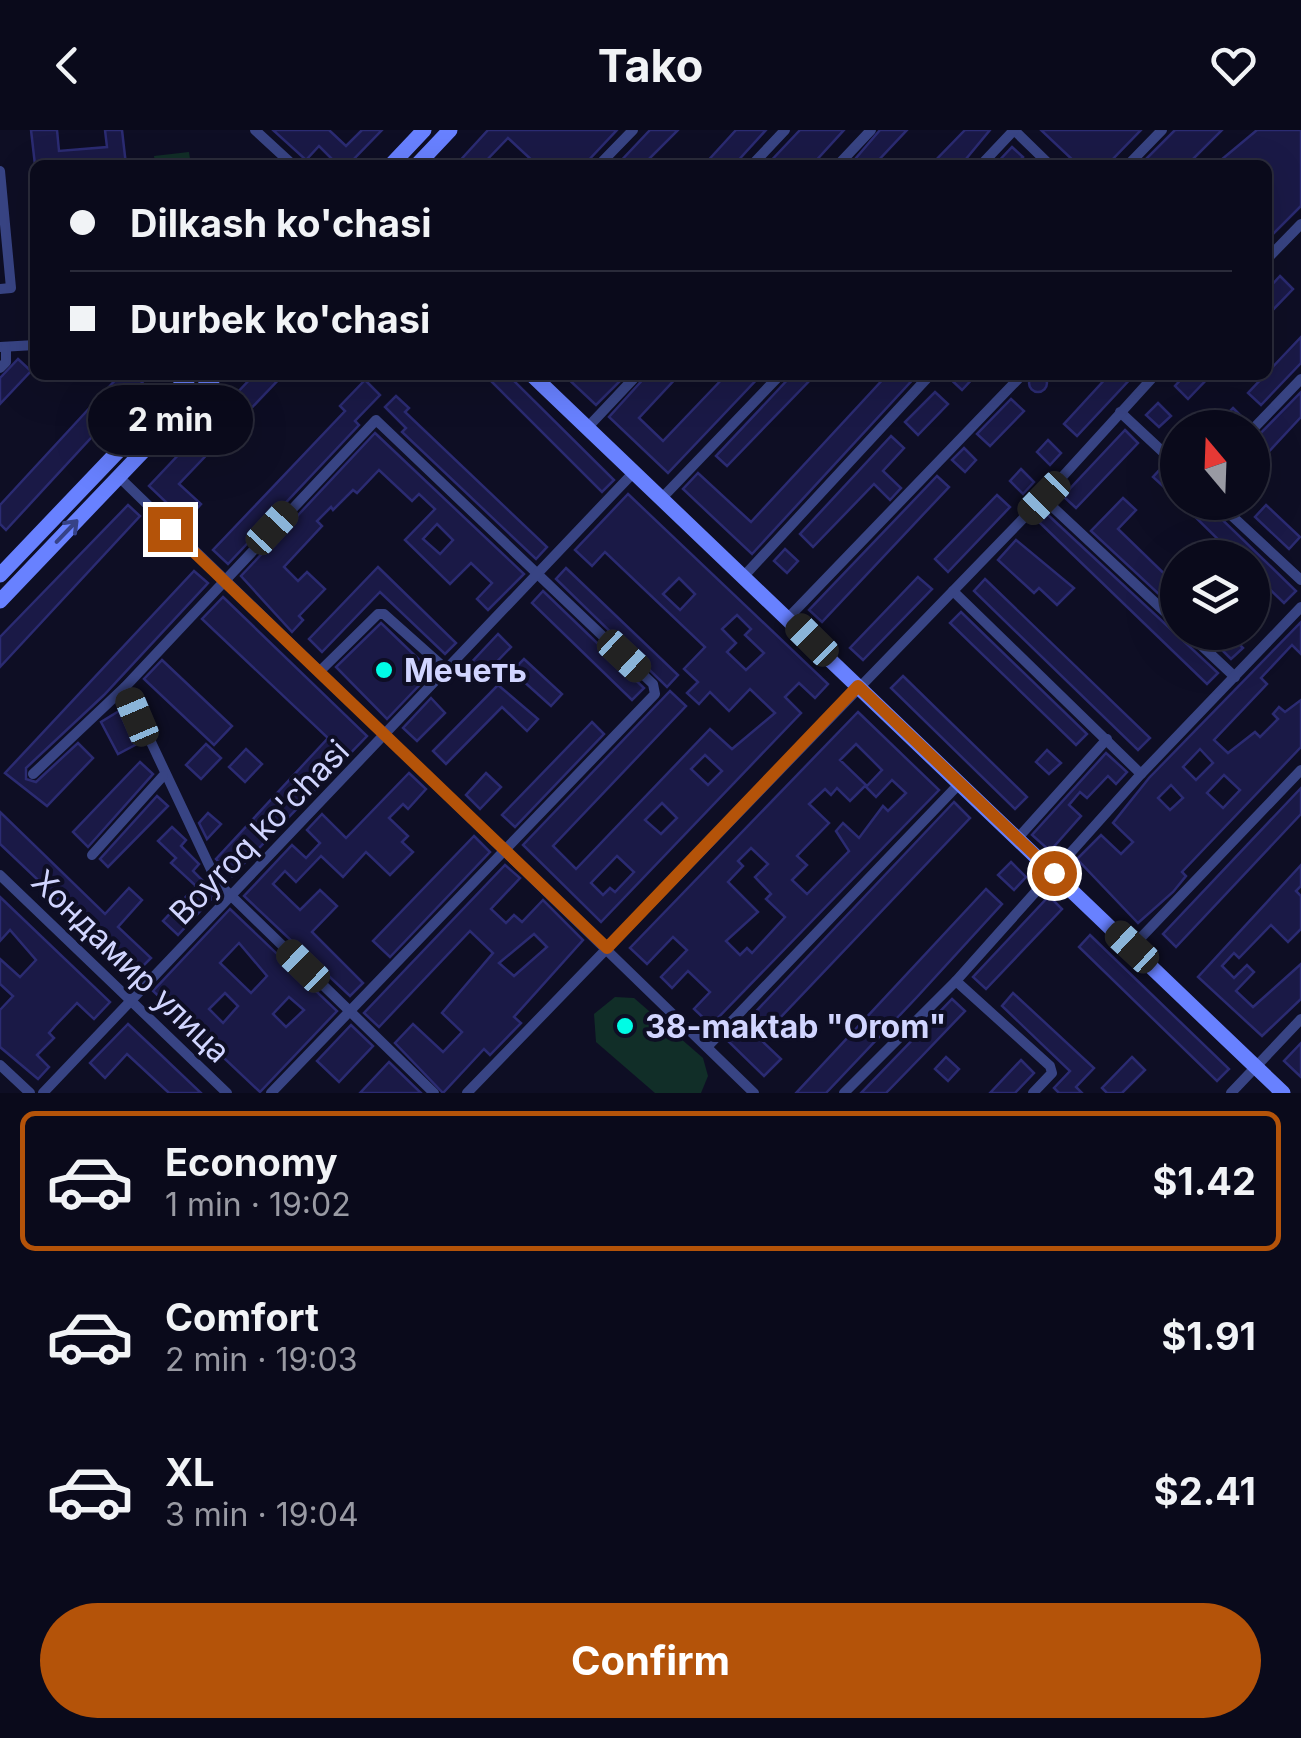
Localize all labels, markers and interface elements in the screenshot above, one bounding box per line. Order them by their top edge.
icon: back [40,38,95,93]
text: Tako [598,38,703,93]
icon: heart [1206,38,1261,93]
text: Dilkash ko'chasi [130,200,432,246]
text: Durbek ko'chasi [130,296,430,342]
callout: 2 min [88,384,252,454]
text: 2 min [128,400,213,439]
north arrow [1160,410,1270,520]
map controls [1160,410,1270,650]
car [1012,466,1076,530]
car [241,496,303,560]
route end [148,507,193,552]
one-way arrow [55,519,79,543]
button: layers [1160,540,1270,650]
car [780,608,844,672]
car [592,625,656,687]
place label: Мечеть [404,651,527,690]
marker: Мечеть [373,659,395,681]
car [111,684,163,750]
street label: Boyroq ko'chasi [161,732,357,932]
route start [1032,851,1077,896]
street label: Хондамир улица [24,862,238,1070]
car [1100,916,1164,978]
car [271,934,335,998]
place label: 38-maktab "Orom" [645,1007,946,1046]
marker: 38-maktab "Orom" [614,1015,636,1037]
icon: car [45,1136,135,1226]
text: Economy [165,1139,338,1185]
text: $1.42 [1152,1158,1256,1204]
text: 1 min · 19:02 [165,1185,351,1224]
icon: car [45,1291,135,1381]
text: Comfort [165,1294,319,1340]
text: $1.91 [1161,1313,1256,1359]
text: 2 min · 19:03 [165,1340,357,1379]
icon: car [45,1446,135,1536]
text: XL [165,1449,215,1495]
text: $2.41 [1154,1468,1256,1514]
text: 3 min · 19:04 [165,1495,359,1534]
button: Confirm [40,1603,1261,1718]

